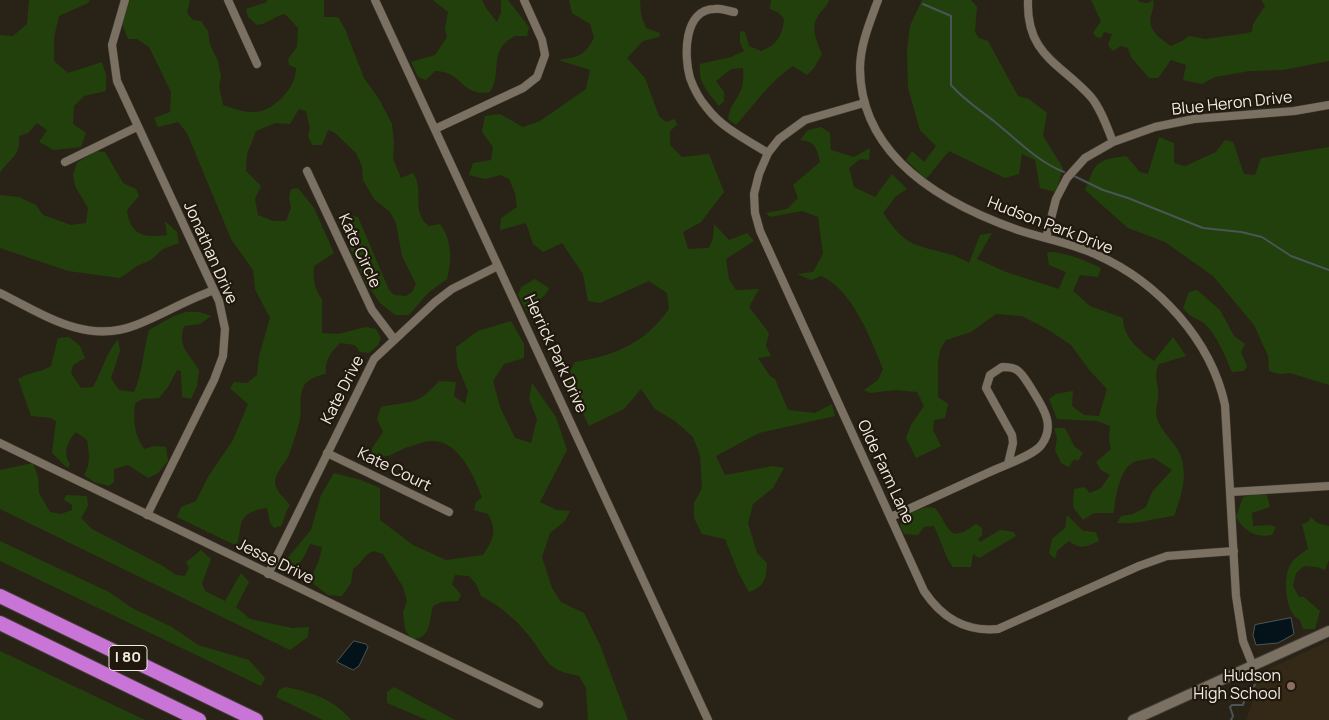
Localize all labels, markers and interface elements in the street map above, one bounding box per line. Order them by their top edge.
street label: Blue Heron Drive [1171,88,1293,120]
street label: Hudson Park Drive [984,193,1116,259]
street label: Jonathan Drive [179,199,241,307]
street label: Kate Circle [333,211,385,291]
street label: Herrick Park Drive [519,292,591,416]
street label: Kate Drive [318,352,368,428]
street label: Olde Farm Lane [853,417,917,527]
street label: Kate Court [354,444,434,496]
street label: Jesse Drive [233,535,317,589]
road number: I 80 [109,646,147,670]
place label: Hudson High School [1193,667,1281,705]
marker: Hudson High School [1285,680,1297,692]

